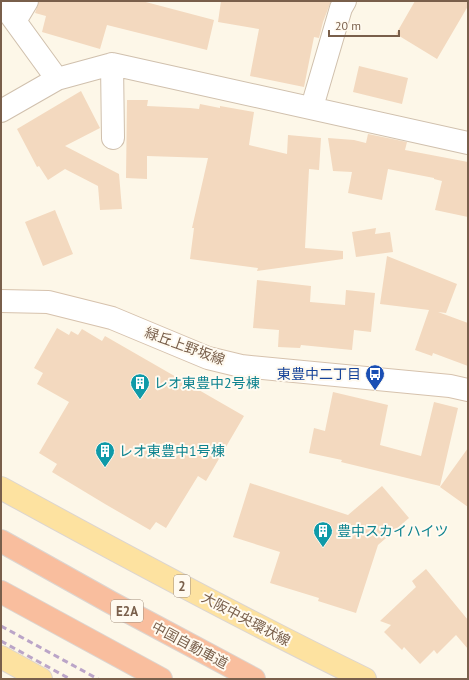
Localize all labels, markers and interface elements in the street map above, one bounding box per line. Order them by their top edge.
scale bar [329,12,399,38]
text: 20 m [335,18,361,33]
street label: 緑丘上野坂線 [142,323,228,369]
bus stop icon: 東豊中二丁目 [364,363,386,391]
place label: 東豊中二丁目 [277,365,361,383]
building icon: レオ東豊中2号棟 [129,372,151,400]
place label: レオ東豊中2号棟 [154,374,260,392]
building icon: レオ東豊中1号棟 [94,440,116,468]
place label: レオ東豊中1号棟 [119,442,225,460]
building icon: 豊中スカイハイツ [312,520,334,548]
place label: 豊中スカイハイツ [337,522,448,540]
road number: 2 [174,575,190,597]
street label: 大阪中央環状線 [199,588,293,650]
road number: E2A [111,600,143,622]
street label: 中国自動車道 [149,617,231,673]

